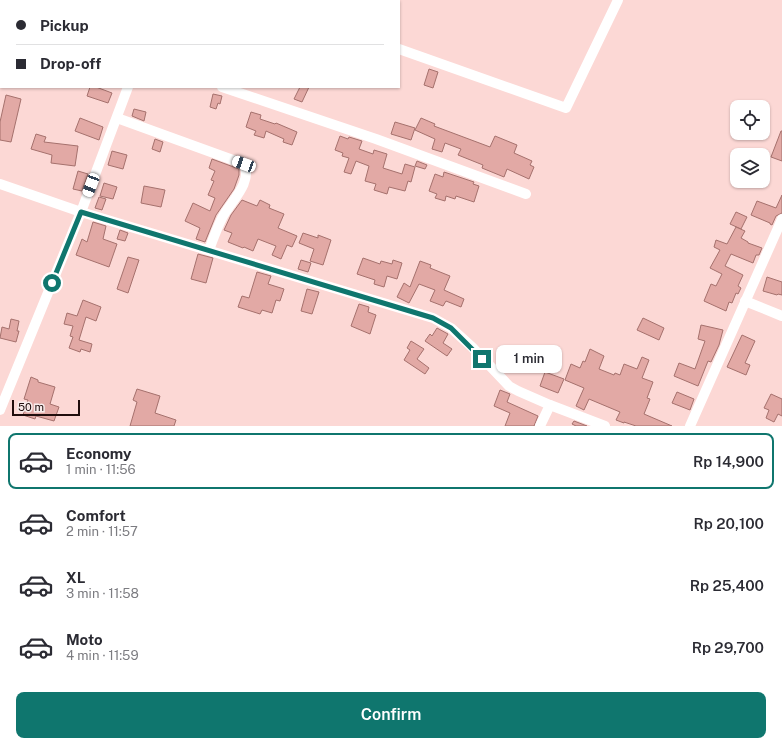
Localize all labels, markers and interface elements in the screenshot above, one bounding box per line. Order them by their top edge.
text: Pickup [40,17,89,34]
text: Drop-off [40,55,101,72]
map controls [730,100,770,188]
button: locate [730,100,770,140]
button: layers [730,148,770,188]
car [231,154,257,174]
car [81,172,101,198]
route start [43,274,61,292]
callout: 1 min [496,345,562,373]
route end [473,350,491,368]
text: 1 min [514,351,544,366]
scale bar [12,398,80,417]
text: 50 m [18,401,44,413]
icon: car [18,443,54,479]
text: Economy [66,445,131,462]
text: Rp 14,900 [693,453,764,470]
text: 1 min · 11:56 [66,462,136,477]
icon: car [18,505,54,541]
text: Comfort [66,507,126,524]
text: Rp 20,100 [694,515,764,532]
text: 2 min · 11:57 [66,524,138,539]
icon: car [18,567,54,603]
text: XL [66,569,85,586]
text: Rp 25,400 [690,577,764,594]
text: 3 min · 11:58 [66,586,139,601]
icon: car [18,629,54,665]
text: Moto [66,631,103,648]
text: Rp 29,700 [692,639,764,656]
text: 4 min · 11:59 [66,648,139,663]
button: Confirm [16,692,766,738]

